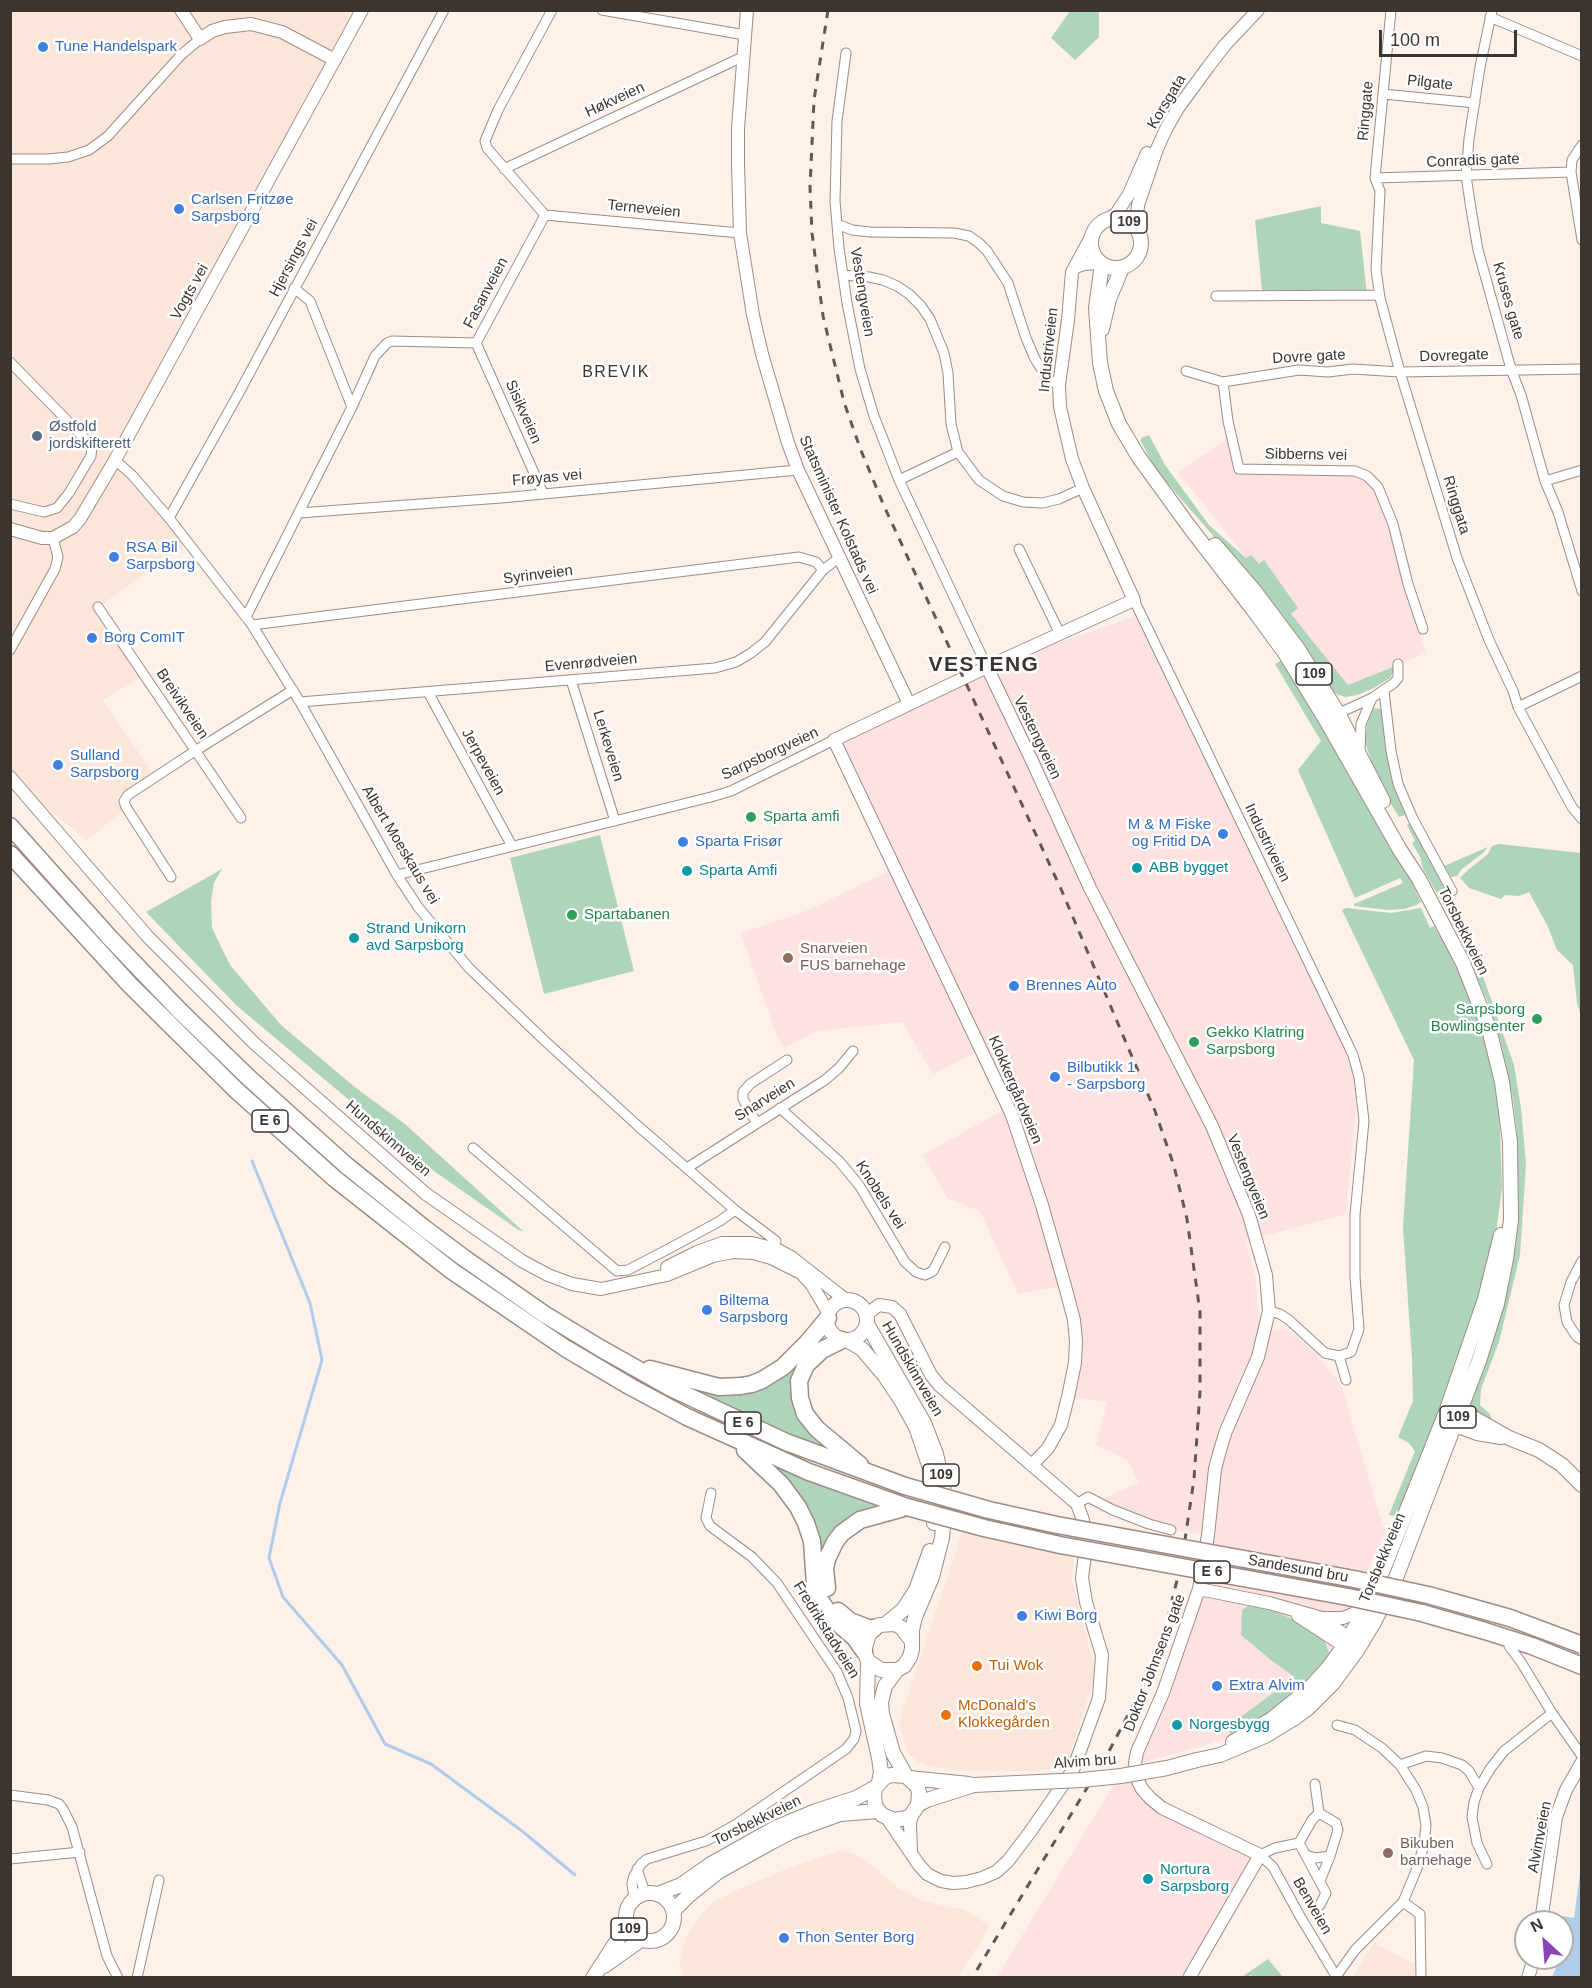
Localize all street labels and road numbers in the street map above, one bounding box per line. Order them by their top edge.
street label: Korsgata [1144,72,1190,132]
street label: Pilgate [1406,72,1454,94]
street label: Høkveien [582,78,648,122]
street label: Ringgate [1354,80,1378,142]
street label: Conradis gate [1426,150,1520,172]
street label: Terneveien [607,196,681,222]
road number: 109 [1111,211,1147,233]
street label: Hjersings vei [266,216,322,300]
street label: Vestengveien [846,246,878,338]
street label: Fasanveien [460,255,512,331]
street label: Kruses gate [1488,260,1528,342]
street label: Vogts vei [167,261,213,323]
street label: Industriveien [1036,307,1062,393]
street label: Dovre gate [1272,346,1346,368]
street label: Dovregate [1419,346,1489,366]
street label: Sisikveien [501,377,545,447]
street label: Statsminister Kolstads vei [795,433,881,597]
street label: Sibberns vei [1265,445,1347,465]
street label: Frøyas vei [511,466,583,490]
street label: Ringgata [1439,474,1473,536]
street label: Syrinveien [502,562,574,588]
street label: Evenrødveien [544,650,638,676]
road number: 109 [1296,663,1332,685]
street label: Breivikveien [152,665,212,743]
street label: Vestengveien [1009,694,1065,782]
street label: Lerkeveien [589,708,627,784]
street label: Sarpsborgveien [719,724,821,784]
street label: Jerpeveien [457,726,509,798]
street label: Albert Moeskaus vei [358,782,442,908]
street label: Industriveien [1240,801,1294,885]
street label: Torsbekkveien [1434,884,1492,978]
street label: Klokkergårdveien [984,1033,1046,1147]
street label: Snarveien [732,1074,798,1126]
street label: Hundskinnveien [342,1097,434,1181]
road number: E 6 [252,1110,288,1132]
street label: Vestengveien [1223,1132,1273,1222]
street label: Knobels vei [851,1158,909,1232]
street label: Hundskinnveien [878,1318,946,1420]
road number: 109 [1440,1406,1476,1428]
road number: E 6 [725,1412,761,1434]
road number: 109 [923,1464,959,1486]
street label: Torsbekkveien [1356,1510,1410,1606]
street label: Sandesund bru [1246,1551,1350,1587]
road number: E 6 [1194,1561,1230,1583]
street label: Fredrikstadveien [789,1578,863,1682]
street label: Doktor Johnsens gate [1120,1592,1190,1734]
street label: Alvim bru [1053,1751,1117,1773]
street label: Torsbekkveien [710,1792,804,1850]
street label: Alvimveien [1524,1800,1556,1874]
street label: Benveien [1289,1874,1335,1938]
road number: 109 [611,1918,647,1940]

